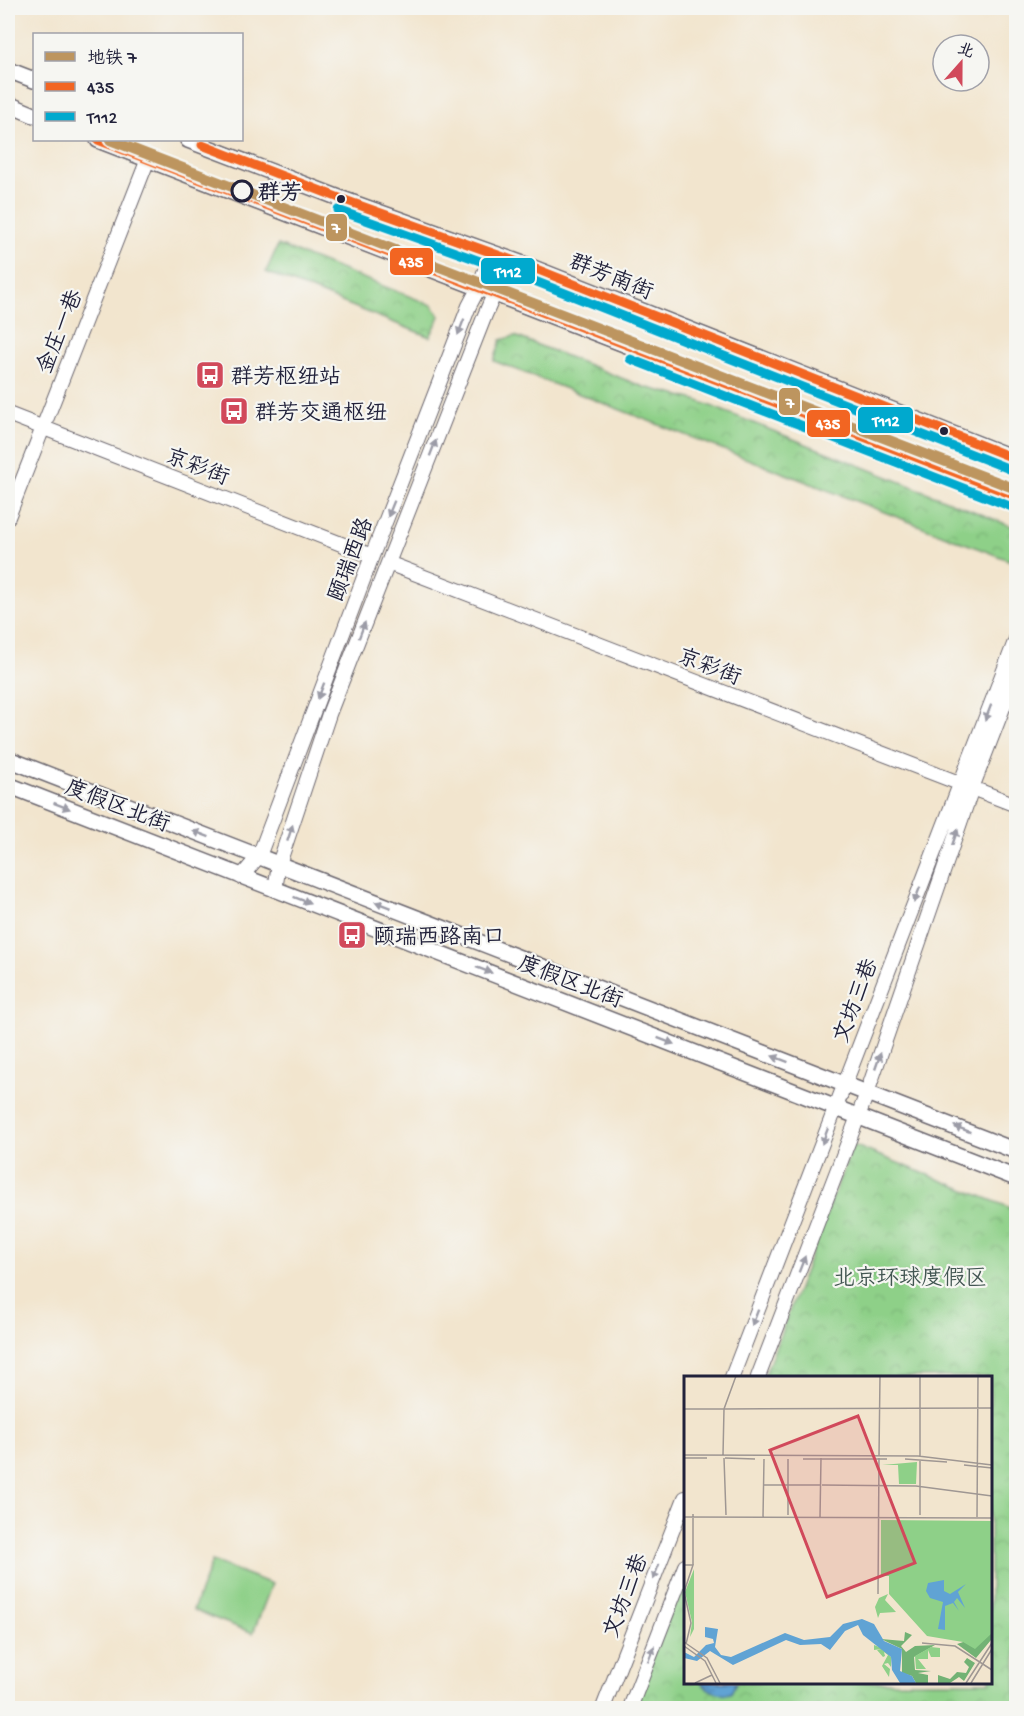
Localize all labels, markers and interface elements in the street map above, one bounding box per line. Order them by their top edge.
legend [33,33,243,141]
north arrow [931,33,991,93]
text: 北 [954,40,976,64]
text: 地铁 7 [87,48,137,70]
text: 435 [87,79,114,100]
text: T112 [86,109,117,130]
marker: 群芳 [231,180,253,202]
place label: 群芳 [258,181,302,208]
unlabelled marker [335,193,347,205]
line badge: 7 [325,213,348,242]
text: 7 [331,221,341,240]
line badge: 435 [389,247,434,276]
street label: 群芳南街 [565,248,657,307]
text: 435 [398,255,424,274]
line badge: T112 [480,257,536,285]
text: T112 [493,265,522,284]
street label: 金庄一巷 [31,286,90,378]
one-way arrow [456,318,465,336]
bus stop icon: 群芳枢纽站 [194,359,226,391]
place label: 群芳枢纽站 [231,365,341,392]
line badge: 7 [778,387,801,416]
bus stop icon: 群芳交通枢纽 [218,395,250,427]
text: 7 [785,396,795,415]
place label: 群芳交通枢纽 [255,401,387,428]
line badge: T112 [857,406,914,434]
line badge: 435 [806,409,851,438]
text: T112 [871,414,900,433]
text: 435 [815,417,841,436]
unlabelled marker [938,425,950,437]
one-way arrow [429,439,438,457]
street label: 京彩街 [161,443,233,493]
one-way arrow [386,500,395,518]
street label: 颐瑞西路 [323,514,381,606]
one-way arrow [358,621,367,639]
street label: 京彩街 [673,643,745,693]
one-way arrow [316,682,325,700]
one-way arrow [983,705,993,723]
street label: 度假区北街 [61,774,173,840]
one-way arrow [53,802,71,811]
one-way arrow [285,824,295,842]
one-way arrow [951,828,960,846]
one-way arrow [192,829,210,839]
one-way arrow [912,886,921,904]
one-way arrow [293,896,311,905]
one-way arrow [374,900,392,909]
bus stop icon: 颐瑞西路南口 [336,919,368,951]
place label: 颐瑞西路南口 [373,924,505,952]
street label: 度假区北街 [514,950,626,1016]
street label: 文坊三巷 [829,955,886,1047]
one-way arrow [476,965,494,975]
one-way arrow [657,1037,675,1046]
one-way arrow [873,1052,883,1070]
one-way arrow [771,1054,789,1064]
one-way arrow [953,1124,971,1134]
one-way arrow [820,1127,829,1145]
one-way arrow [798,1255,807,1273]
park label: 北京环球度假区 [833,1265,987,1293]
one-way arrow [749,1309,759,1327]
inset map [684,1376,991,1683]
street label: 文坊三巷 [599,1550,656,1642]
one-way arrow [651,1563,660,1581]
one-way arrow [647,1645,656,1663]

